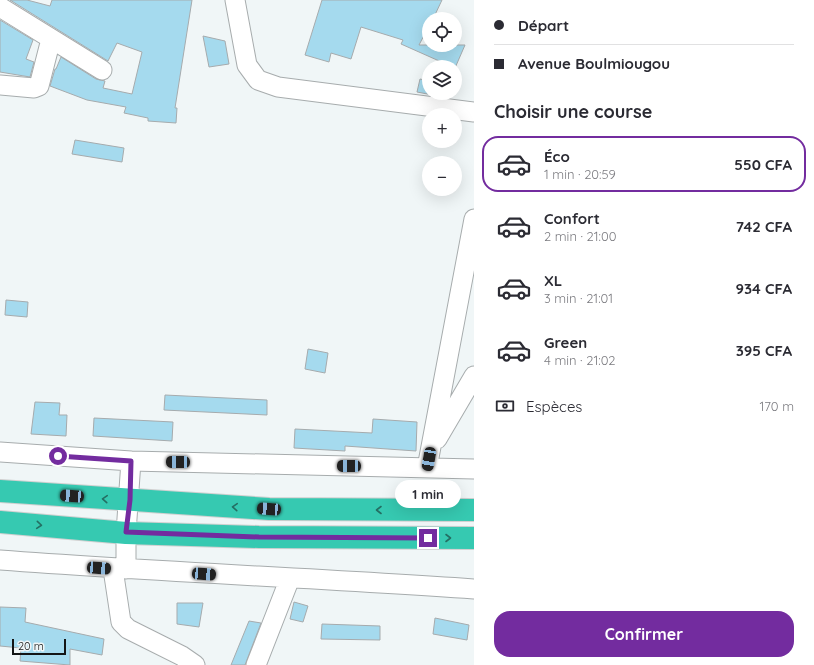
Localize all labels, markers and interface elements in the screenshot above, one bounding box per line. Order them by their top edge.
map controls [422,12,462,196]
button: locate [422,12,462,52]
text: Départ [518,16,569,35]
text: Avenue Boulmiougou [518,54,670,73]
button: layers [422,60,462,100]
text: Choisir une course [494,100,652,123]
button: + [422,108,462,148]
icon: car [496,146,532,182]
text: Éco [544,147,570,166]
text: 550 CFA [734,155,792,174]
button: − [422,156,462,196]
text: 1 min · 20:59 [544,166,616,182]
icon: car [496,208,532,244]
text: Confort [544,209,600,228]
text: 742 CFA [736,217,792,236]
text: 2 min · 21:00 [544,228,616,244]
icon: car [496,270,532,306]
text: XL [544,271,562,290]
text: 934 CFA [735,279,792,298]
text: 3 min · 21:01 [544,290,613,306]
icon: car [496,332,532,368]
text: Green [544,333,587,352]
text: 395 CFA [736,341,792,360]
text: 4 min · 21:02 [544,352,616,368]
icon: cash [494,395,516,417]
text: Espèces [526,397,582,416]
text: 170 m [759,398,794,414]
car [421,446,437,472]
route start [49,447,67,465]
car [166,456,190,468]
car [337,460,361,472]
callout: 1 min [395,480,461,508]
text: 1 min [412,486,444,502]
car [60,489,84,503]
one-way arrow [102,494,108,503]
car [257,502,281,516]
one-way arrow [232,503,238,512]
one-way arrow [376,506,382,514]
one-way arrow [36,520,42,529]
route end [419,529,437,547]
one-way arrow [445,534,451,542]
car [87,561,111,575]
car [192,567,216,581]
button: Confirmer [494,611,794,657]
scale bar [12,637,66,656]
text: 20 m [18,639,44,653]

